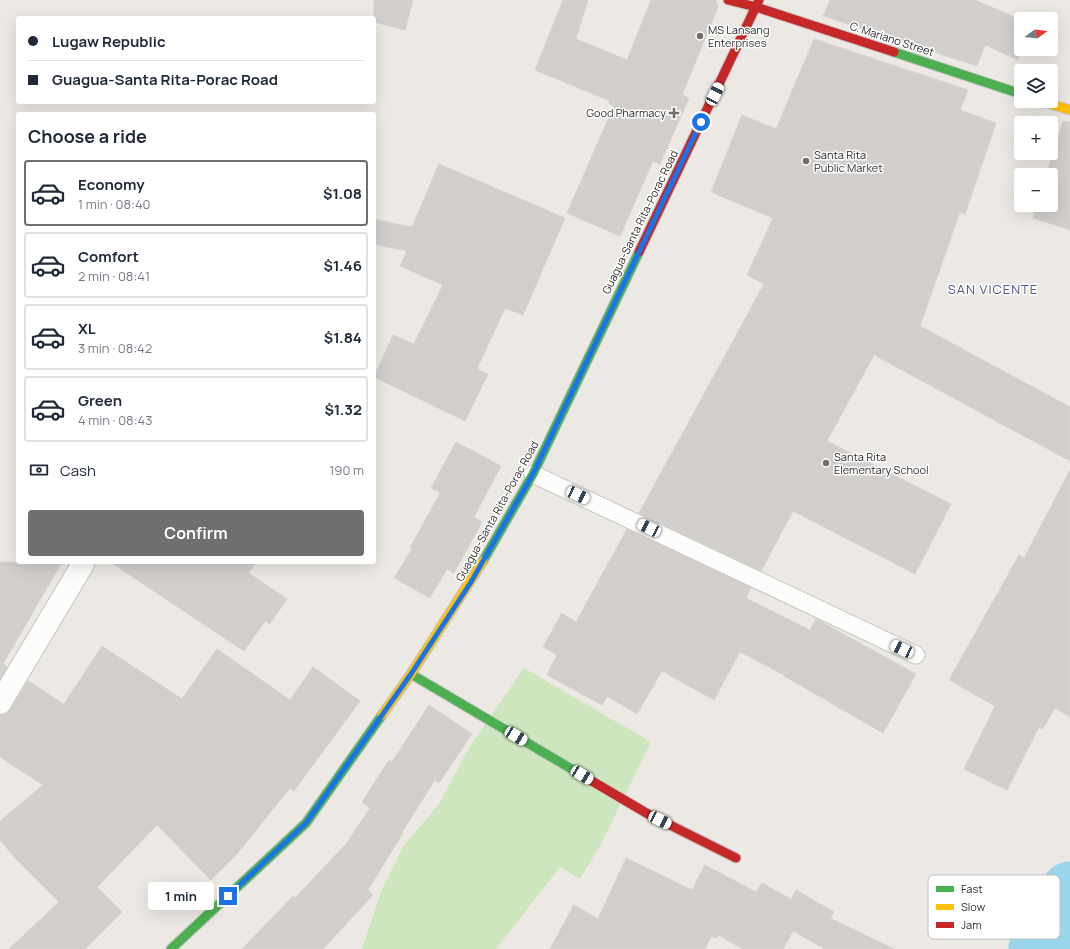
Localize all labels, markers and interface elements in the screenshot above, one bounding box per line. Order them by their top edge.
north arrow [1014,12,1058,56]
map controls [1014,12,1058,212]
street label: C. Mariano Street [848,18,936,59]
place label: MS Lansang Enterprises [708,22,769,50]
text: Lugaw Republic [52,31,166,52]
marker: MS Lansang Enterprises [695,31,705,41]
button: layers [1014,64,1058,108]
text: Guagua-Santa Rita-Porac Road [52,69,278,90]
car [704,81,726,107]
place label: Good Pharmacy [586,105,666,120]
marker: Good Pharmacy [669,108,679,118]
route start [692,113,710,131]
button: + [1014,116,1058,160]
text: Choose a ride [28,124,147,148]
street label: Guagua-Santa Rita-Porac Road [598,147,681,296]
place label: Santa Rita Public Market [814,147,883,175]
marker: Santa Rita Public Market [801,156,811,166]
button: − [1014,168,1058,212]
text: Economy [78,174,145,195]
icon: car [30,175,66,211]
text: $1.08 [323,183,362,204]
text: 1 min · 08:40 [78,195,151,213]
text: Comfort [78,246,139,267]
icon: car [30,247,66,283]
text: $1.46 [324,255,362,276]
text: 2 min · 08:41 [78,267,150,285]
district label: SAN VICENTE [948,280,1038,298]
text: XL [78,318,96,339]
icon: car [30,319,66,355]
text: $1.84 [324,327,362,348]
text: 3 min · 08:42 [78,339,152,357]
text: Green [78,390,122,411]
icon: car [30,391,66,427]
text: $1.32 [324,399,362,420]
text: 4 min · 08:43 [78,411,152,429]
street label: Guagua-Santa Rita-Porac Road [452,438,541,584]
place label: Santa Rita Elementary School [834,449,929,477]
marker: Santa Rita Elementary School [821,458,831,468]
icon: cash [28,459,50,481]
text: Cash [60,460,96,481]
text: 190 m [329,461,364,479]
car [565,484,591,506]
button: Confirm [28,510,364,556]
car [636,517,662,539]
car [889,638,915,660]
car [503,725,529,747]
car [569,764,595,786]
car [647,809,673,831]
legend [928,875,1060,939]
text: Fast [961,881,983,896]
callout: 1 min [148,882,214,910]
text: 1 min [165,887,197,905]
route end [219,887,237,905]
text: Slow [961,899,986,914]
text: Jam [961,917,982,932]

